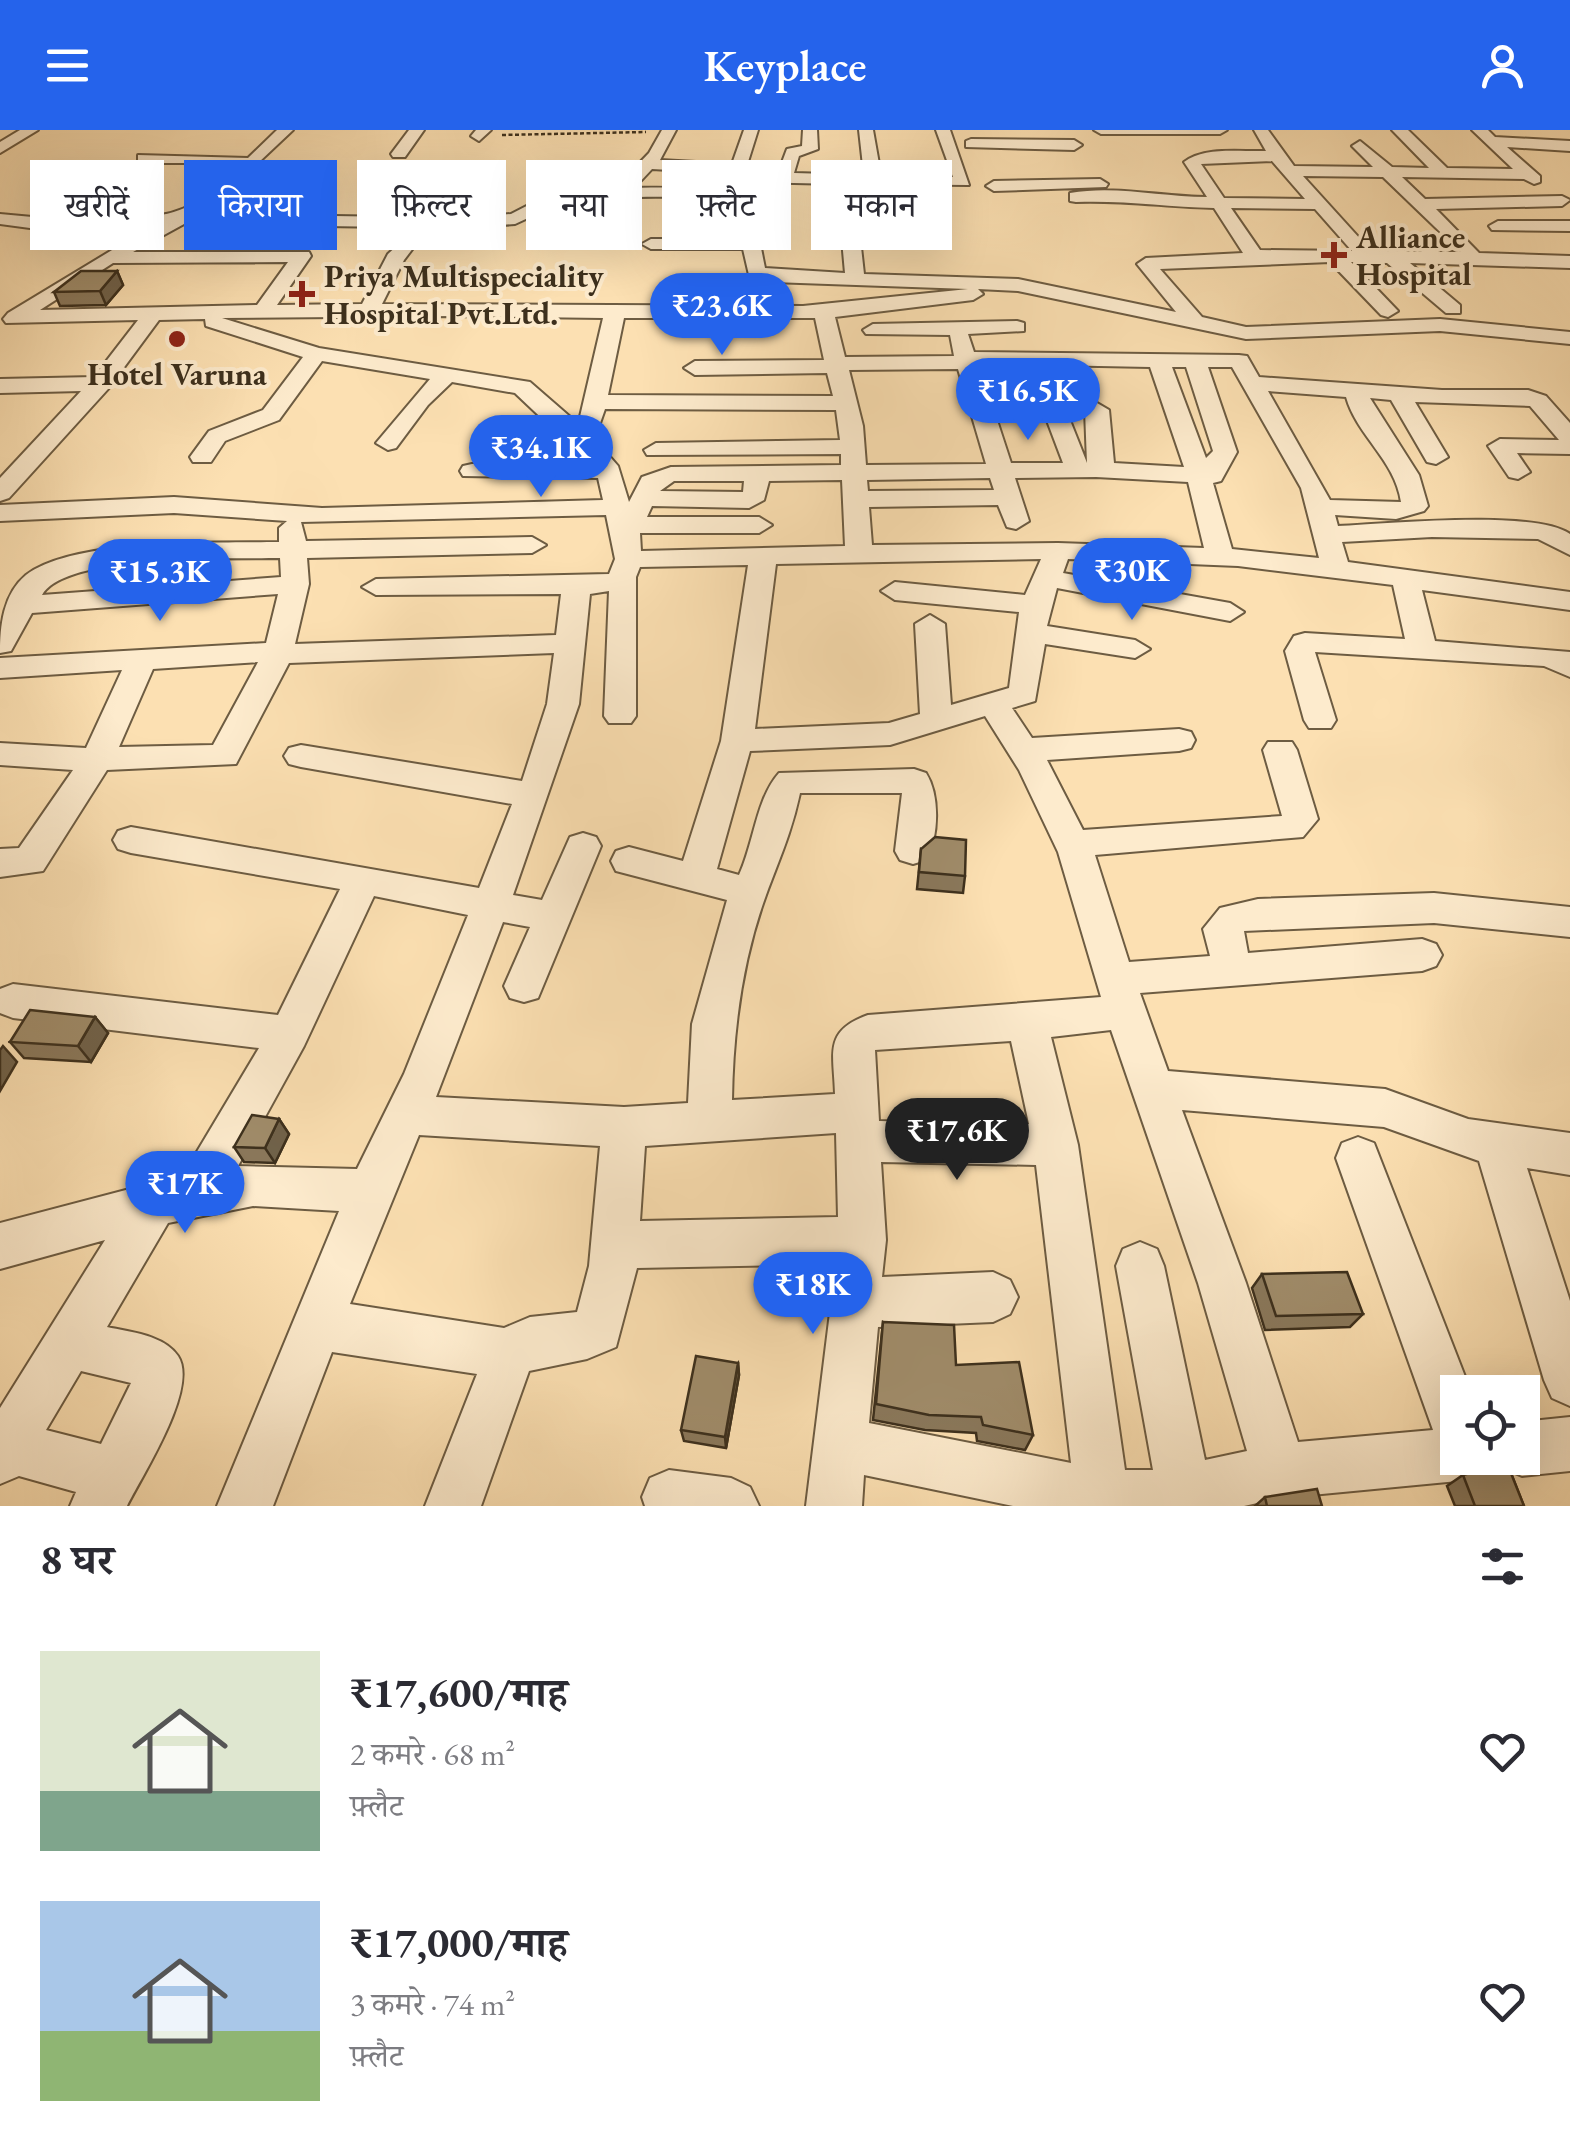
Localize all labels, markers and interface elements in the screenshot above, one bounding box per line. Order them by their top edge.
text: Keyplace [703,36,867,94]
icon: menu [40,38,95,93]
icon: person [1475,38,1530,93]
chip: खरीदें [30,160,164,250]
chip: किराया [184,160,337,250]
chip: फ़िल्टर [357,160,506,250]
chip: नया [526,160,642,250]
chip: फ़्लैट [662,160,791,250]
chip: मकान [811,160,952,250]
place label: Alliance Hospital [1355,216,1471,295]
marker: Alliance Hospital [1321,242,1347,268]
place label: Priya Multispeciality Hospital Pvt.Ltd. [324,255,604,334]
pin: ₹23.6K [641,273,803,358]
marker: Priya Multispeciality Hospital Pvt.Ltd. [289,281,315,307]
text: ₹23.6K [672,284,772,326]
marker: Hotel Varuna [166,328,188,350]
place label: Hotel Varuna [87,353,268,395]
pin: ₹16.5K [947,358,1109,443]
text: ₹16.5K [978,369,1078,411]
pin: ₹34.1K [460,415,622,500]
text: ₹34.1K [491,426,591,468]
pin: ₹30K [1073,538,1191,623]
pin: ₹15.3K [79,539,241,624]
text: ₹30K [1094,549,1170,591]
text: ₹15.3K [110,550,210,592]
pin: ₹17.6K [876,1098,1038,1183]
text: ₹17.6K [907,1109,1007,1151]
pin: ₹17K [126,1151,244,1236]
text: ₹17K [147,1162,223,1204]
pin: ₹18K [754,1252,872,1337]
text: ₹18K [775,1263,851,1305]
map controls [1440,1375,1540,1475]
button: locate [1440,1375,1540,1475]
text: 8 घर [40,1532,114,1587]
icon: filters [1475,1539,1530,1594]
text: ₹17,600/माह [350,1665,567,1720]
icon: home [120,1691,240,1811]
icon: heart [1475,1724,1530,1779]
text: 2 कमरे · 68 m² [350,1733,515,1775]
text: फ़्लैट [350,1785,403,1827]
text: ₹17,000/माह [350,1915,567,1970]
icon: home [120,1941,240,2061]
icon: heart [1475,1974,1530,2029]
text: 3 कमरे · 74 m² [350,1983,515,2025]
text: फ़्लैट [350,2035,403,2077]

